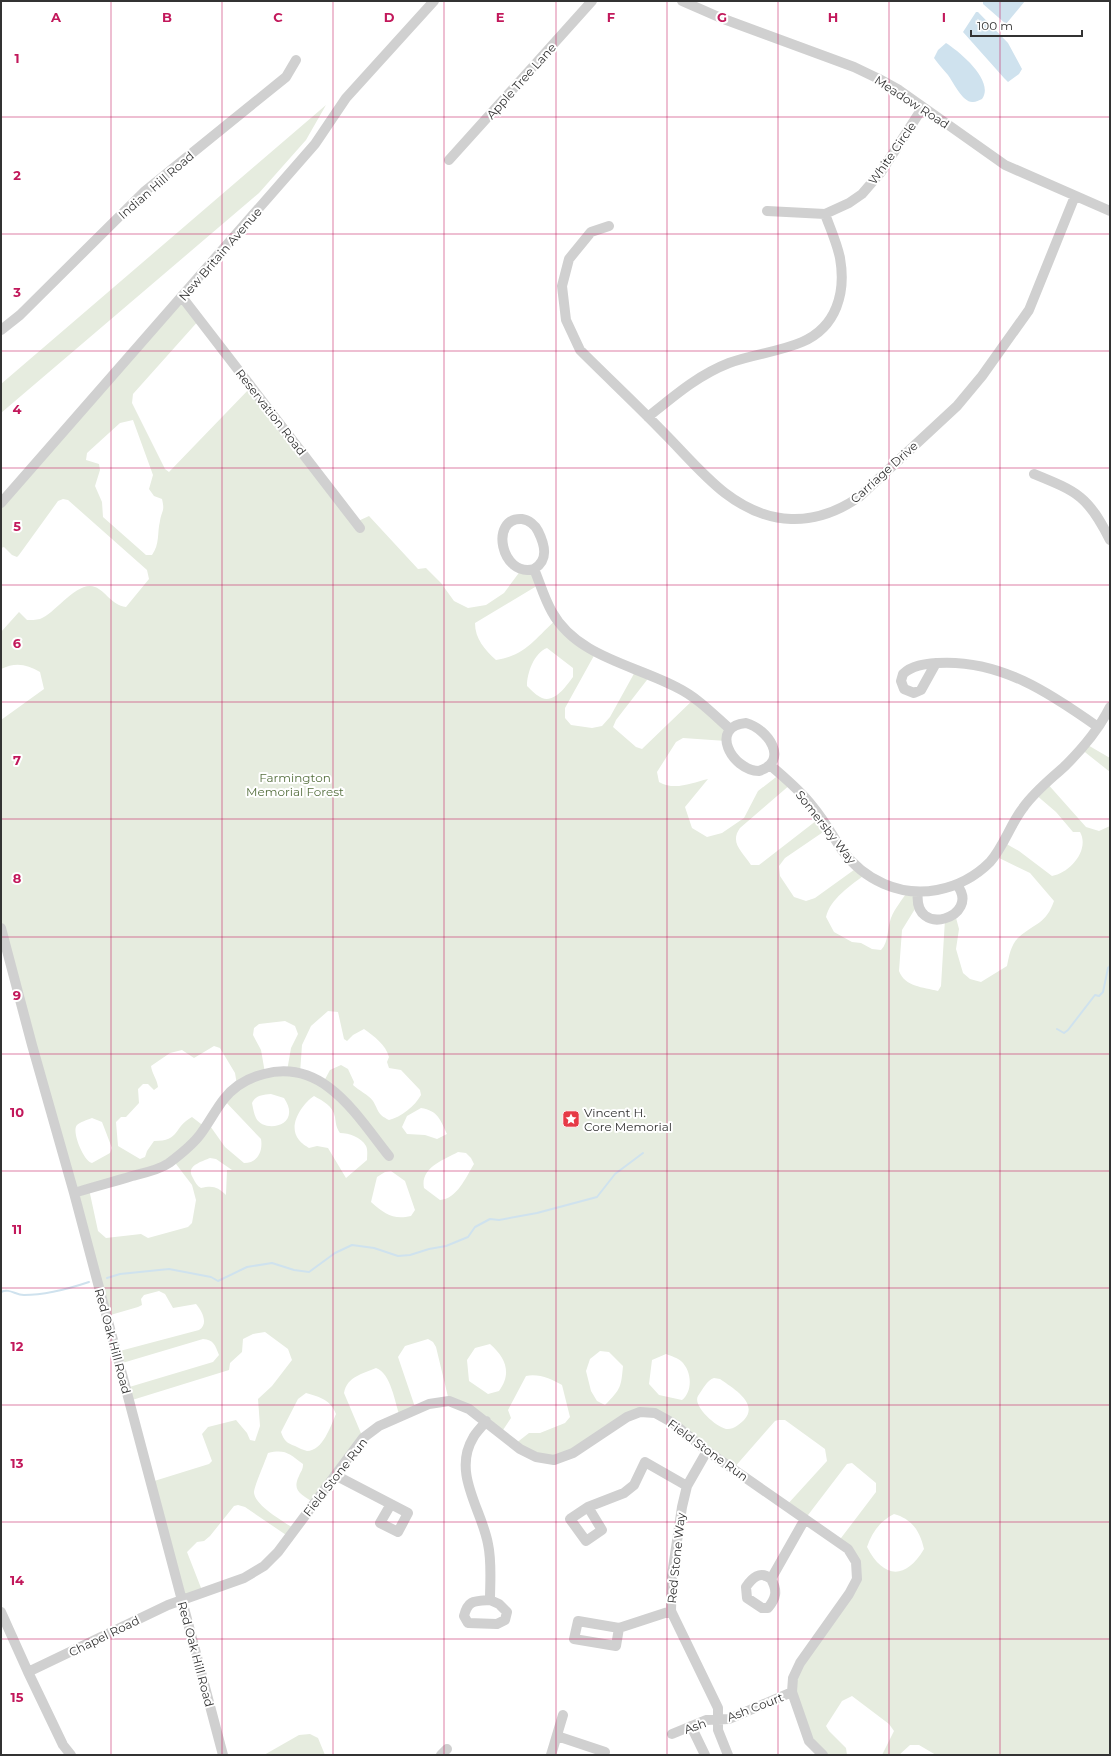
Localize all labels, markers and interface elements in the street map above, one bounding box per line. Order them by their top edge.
text: A [50,9,62,25]
text: B [162,9,172,25]
text: C [273,9,283,25]
text: D [384,9,395,25]
text: E [496,9,505,25]
text: F [607,9,615,25]
text: G [717,9,727,25]
text: H [828,9,838,25]
text: I [942,9,946,25]
scale bar [971,12,1082,38]
text: 100 m [977,18,1013,33]
street label: Apple Tree Lane [483,40,559,122]
text: 1 [14,50,20,66]
street label: Meadow Road [872,72,952,132]
street label: White Circle [865,119,919,187]
street label: Indian Hill Road [115,148,197,222]
text: 2 [13,167,21,183]
street label: New Britain Avenue [175,204,265,304]
text: 3 [12,284,21,300]
street label: Reservation Road [233,366,309,458]
text: 4 [13,401,22,417]
street label: Carriage Drive [847,438,921,506]
text: 5 [13,518,21,534]
text: 6 [13,635,22,651]
text: 7 [13,752,21,768]
park label: Farmington Memorial Forest [246,770,344,799]
street label: Somersby Way [793,787,860,867]
text: 8 [13,870,22,886]
text: 9 [13,987,21,1003]
text: 10 [10,1104,24,1120]
place label: Vincent H. Core Memorial [584,1105,672,1134]
place icon: Vincent H. Core Memorial [561,1109,581,1129]
text: 11 [12,1221,22,1237]
street label: Red Oak Hill Road [92,1287,134,1395]
text: 12 [11,1338,24,1354]
street label: Field Stone Run [665,1416,751,1484]
street label: Field Stone Run [300,1435,370,1519]
text: 13 [11,1455,24,1471]
street label: Red Stone Way [664,1511,688,1604]
text: 14 [10,1572,24,1588]
street label: Red Oak Hill Road [175,1600,217,1708]
street label: Chapel Road [66,1612,142,1660]
text: 15 [11,1689,24,1705]
street label: Ash Court [725,1689,786,1725]
street label: Ash [682,1715,708,1737]

